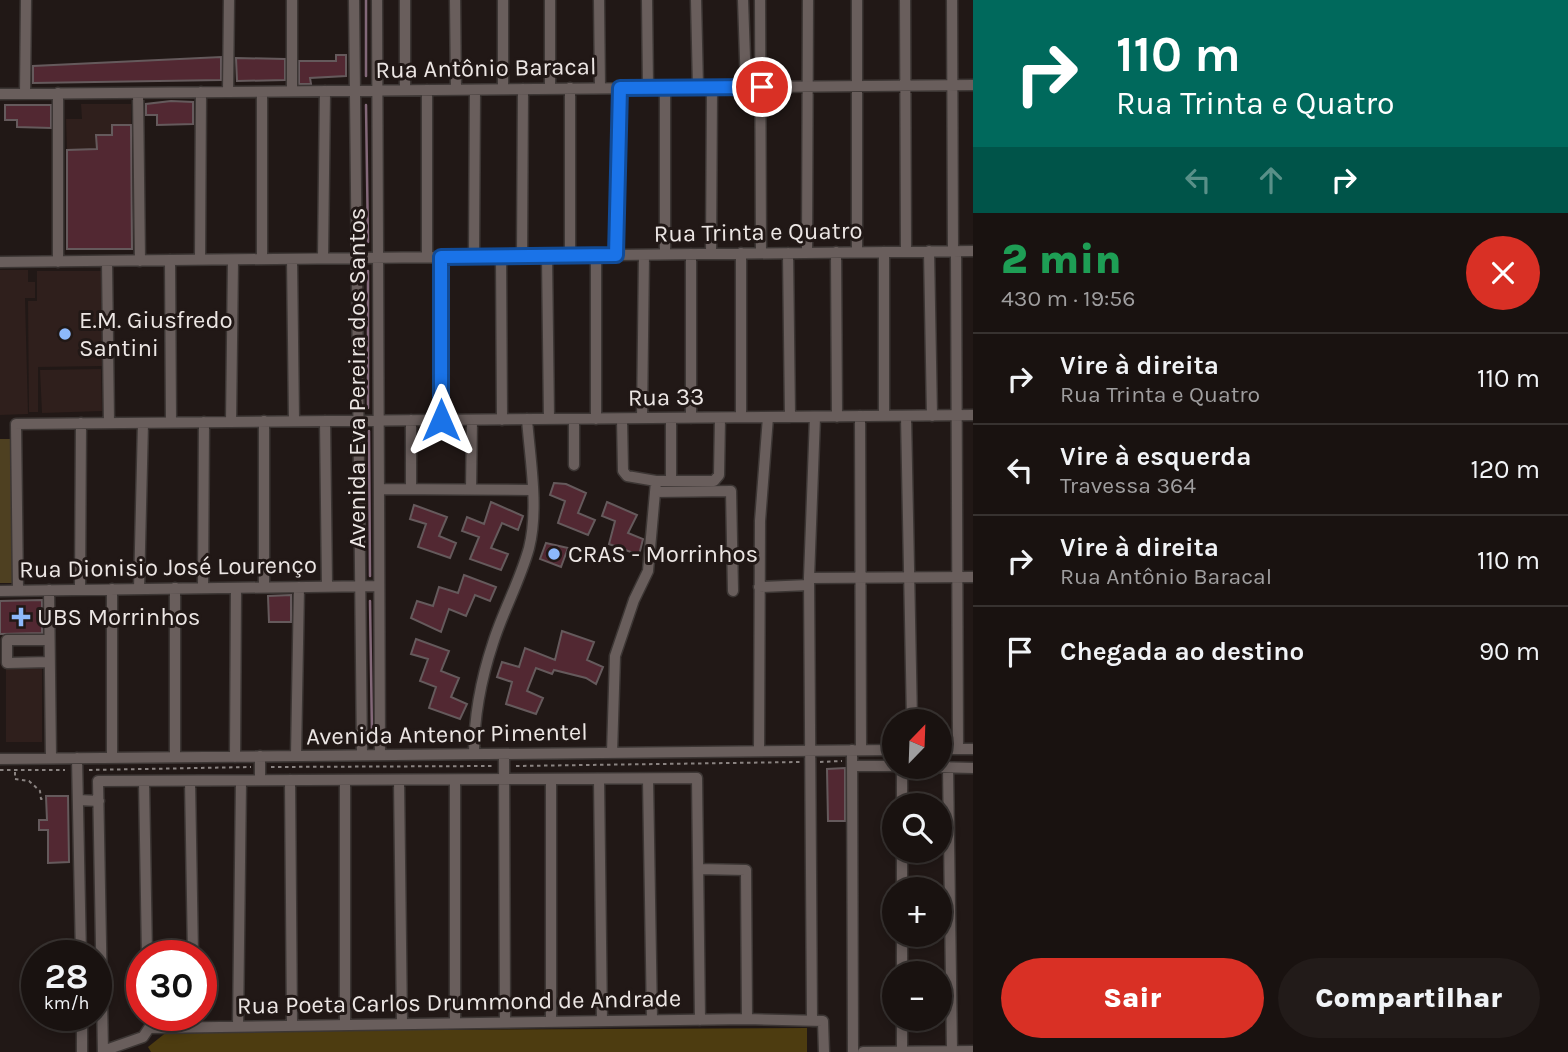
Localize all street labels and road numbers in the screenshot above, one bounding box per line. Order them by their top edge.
street label: Rua Antônio Baracal [375,52,597,84]
street label: Avenida Eva Pereira dos Santos [343,208,371,548]
street label: Rua Trinta e Quatro [653,216,863,248]
street label: Rua 33 [628,382,704,412]
street label: Rua Dionisio José Lourenço [19,550,317,584]
street label: Avenida Antenor Pimentel [306,718,588,750]
street label: Rua Poeta Carlos Drummond de Andrade [237,984,681,1020]

